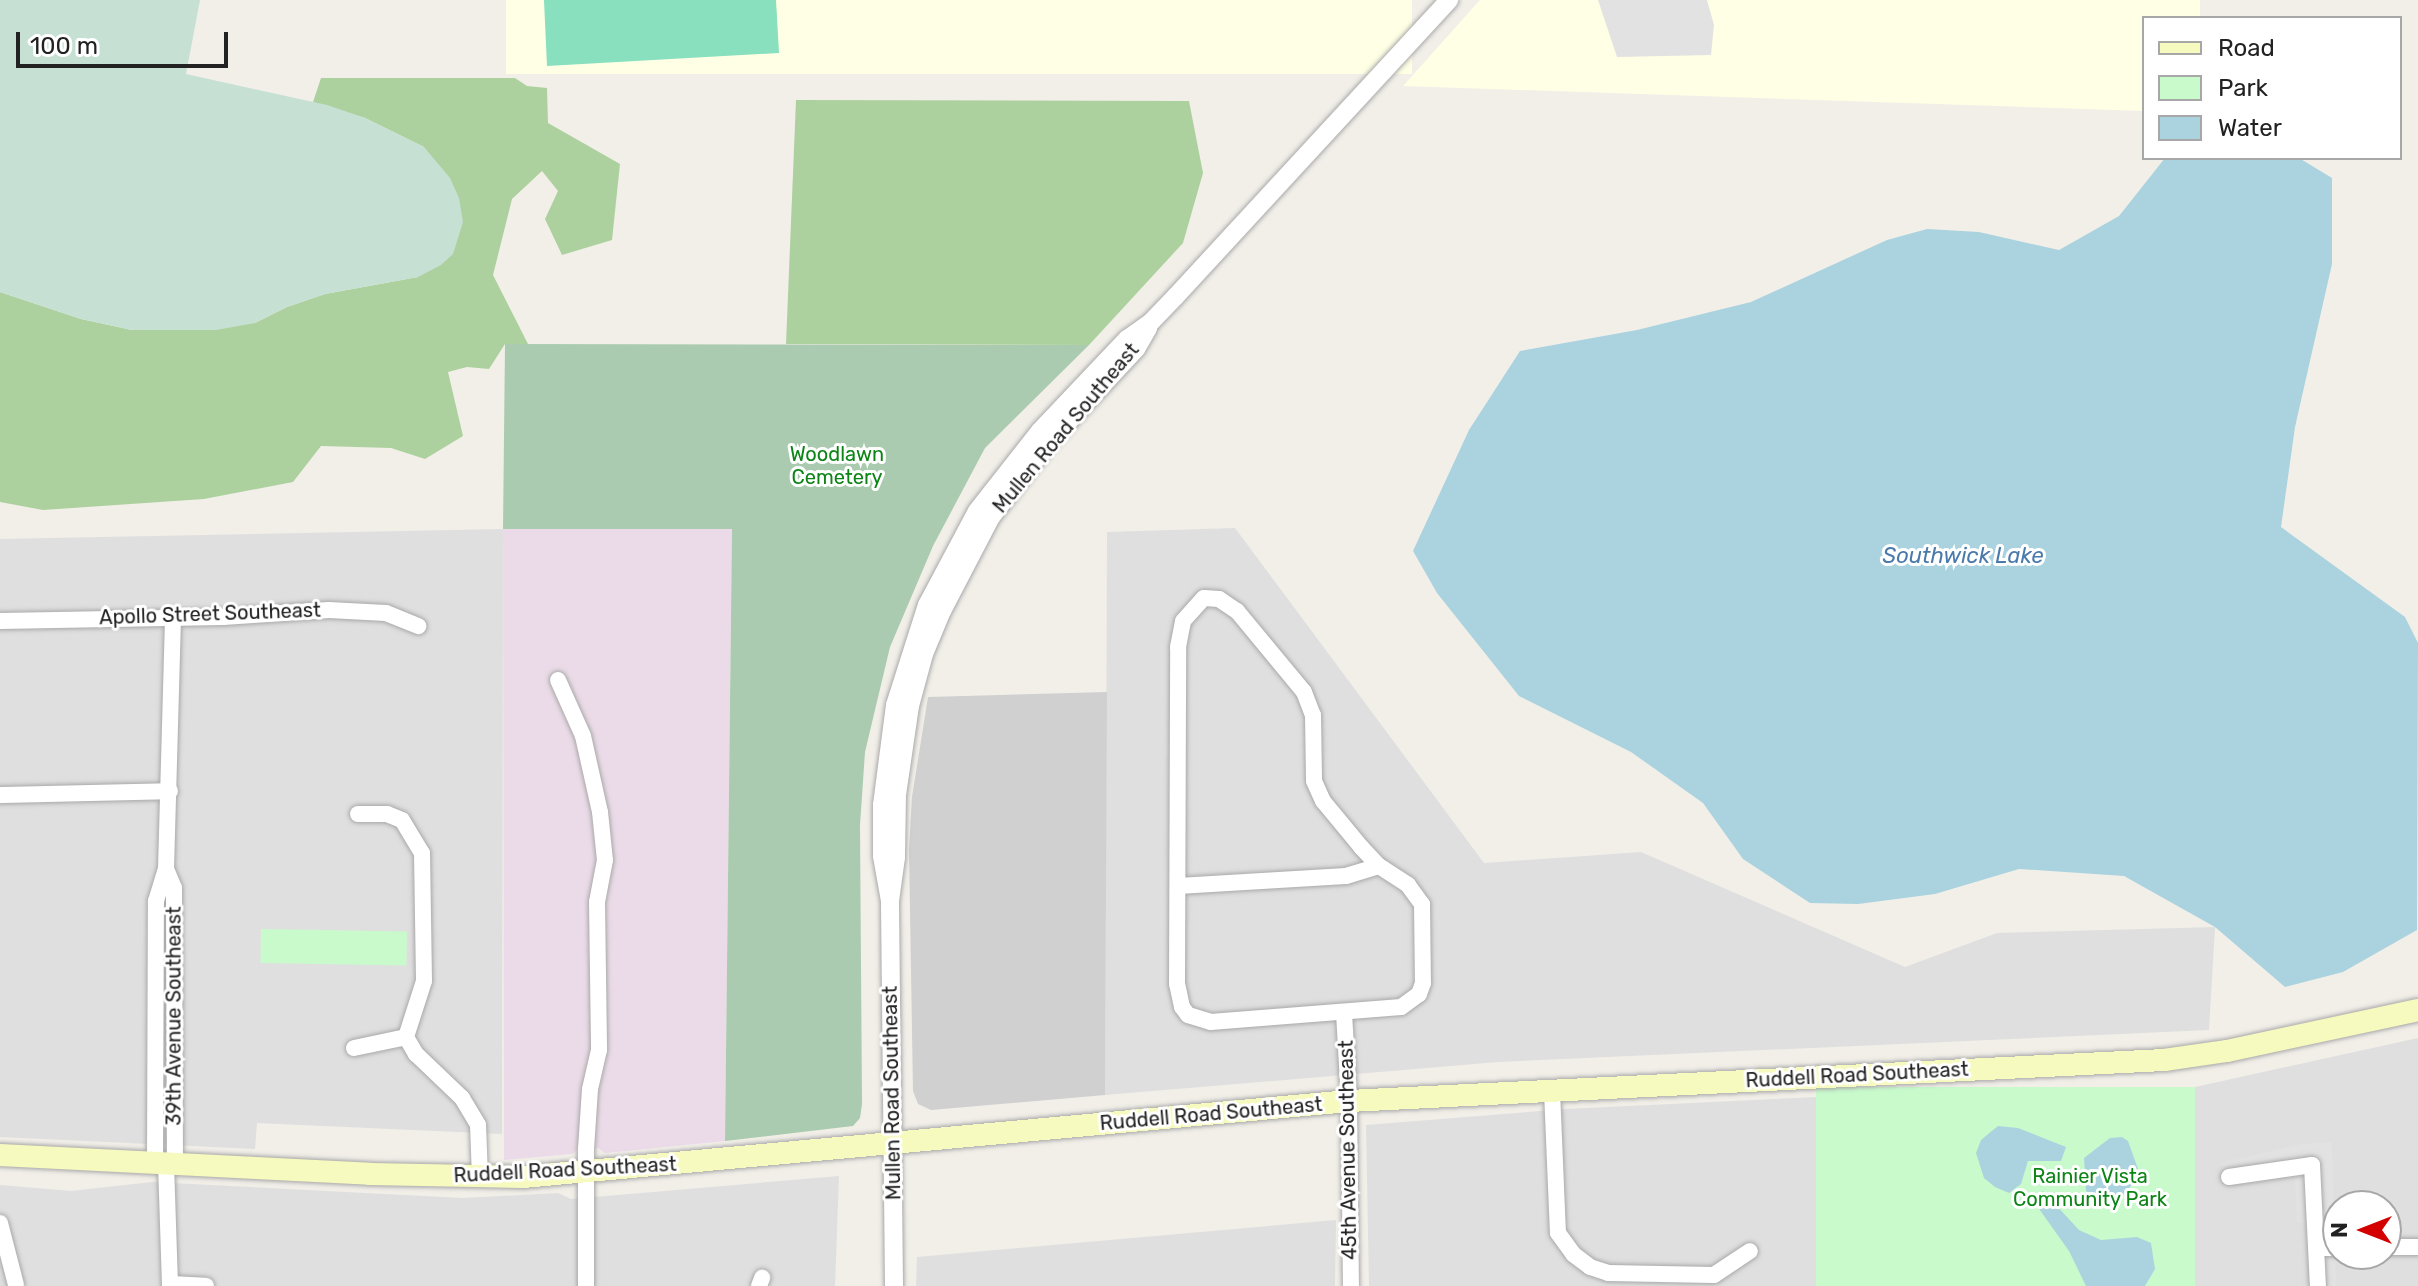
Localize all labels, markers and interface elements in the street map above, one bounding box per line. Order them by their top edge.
scale bar [20,16,232,66]
legend [2142,16,2402,160]
text: 100 m [30,32,98,60]
text: Road [2218,34,2275,62]
text: Park [2218,74,2268,102]
text: Water [2218,114,2282,142]
street label: Mullen Road Southeast [988,338,1144,518]
park label: Woodlawn Cemetery [790,442,884,489]
water label: Southwick Lake [1882,543,2044,569]
street label: Apollo Street Southeast [99,598,321,630]
street label: 39th Avenue Southeast [162,906,186,1126]
street label: Mullen Road Southeast [878,986,906,1200]
street label: 45th Avenue Southeast [1334,1040,1362,1260]
street label: Ruddell Road Southeast [1745,1057,1969,1093]
street label: Ruddell Road Southeast [1099,1092,1323,1136]
street label: Ruddell Road Southeast [453,1152,677,1188]
park label: Rainier Vista Community Park [2013,1165,2167,1212]
north arrow [2322,1190,2402,1270]
text: N [2326,1222,2353,1238]

